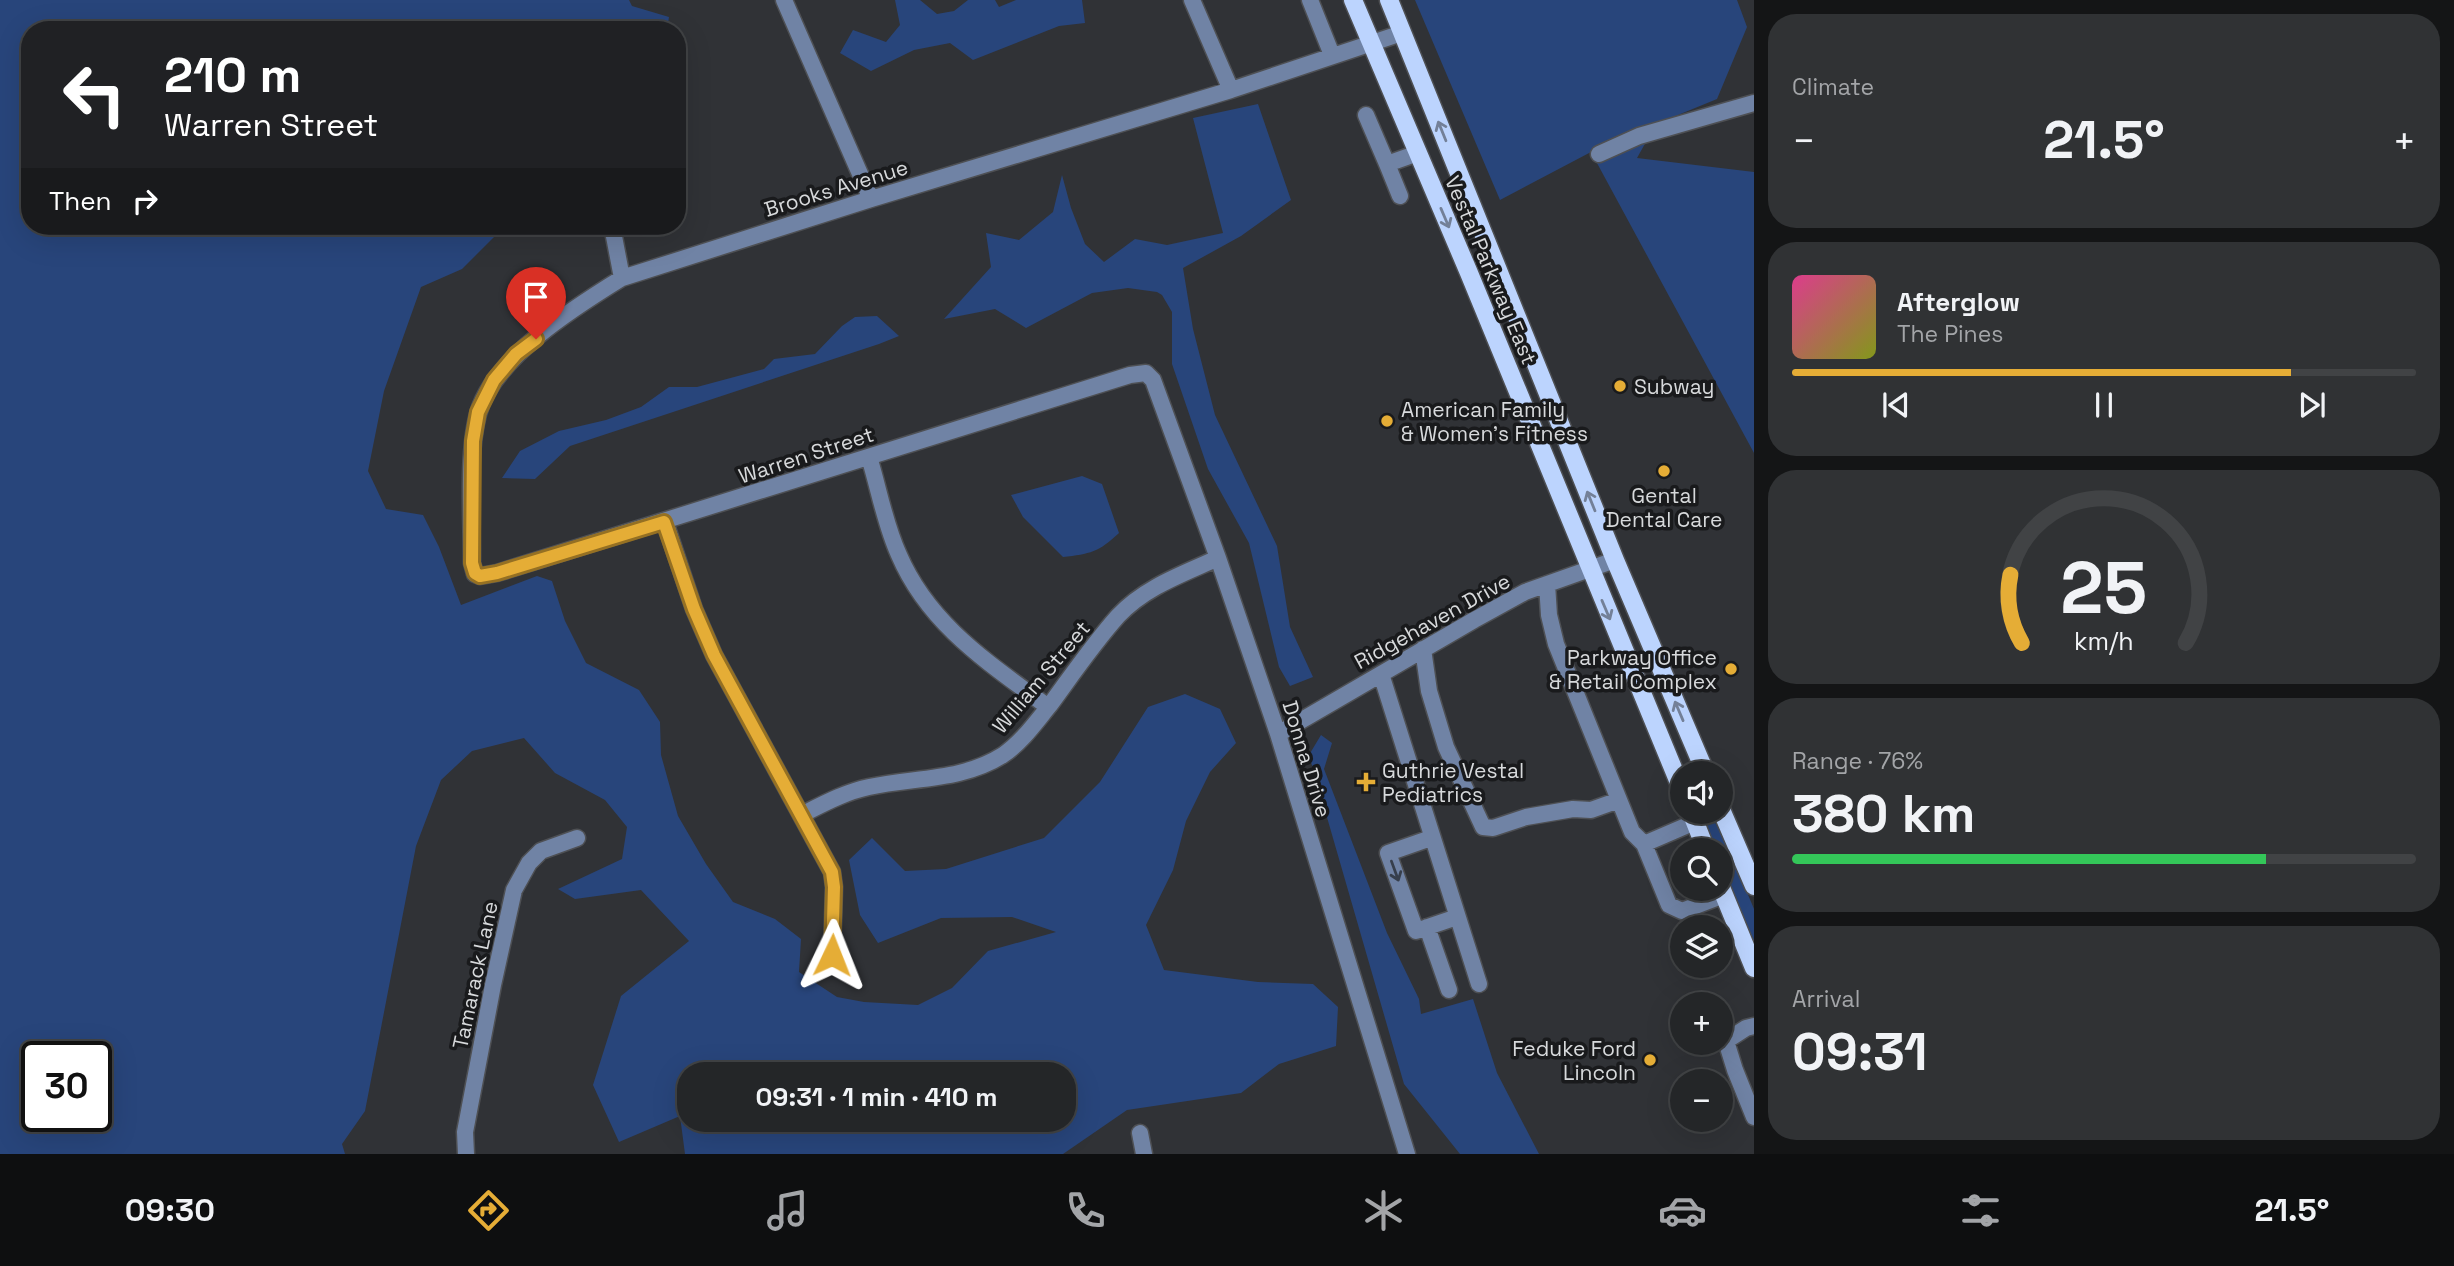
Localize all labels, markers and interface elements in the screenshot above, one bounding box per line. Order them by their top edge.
text: 210 m [164,44,301,106]
icon: left [49,49,140,140]
text: Climate [1792,72,1874,102]
text: Warren Street [164,105,378,145]
text: 21.5° [2043,107,2165,173]
text: − [1792,117,1816,165]
text: + [2392,117,2416,165]
one-way arrow [1434,121,1447,142]
street label: Brooks Avenue [761,153,911,223]
street label: Vestal Parkway East [1439,172,1543,368]
icon: right [126,182,164,220]
text: Then [49,184,112,218]
one-way arrow [1439,207,1452,228]
pin [506,267,566,339]
icon: arrive [517,278,555,316]
text: Afterglow [1897,285,2020,319]
text: The Pines [1897,319,2003,349]
place label: Subway [1634,373,1714,400]
marker: Subway [1612,378,1628,394]
icon: previous [1877,386,1915,424]
icon: pause [2085,386,2123,424]
icon: next [2293,386,2331,424]
place label: American Family & Women's Fitness [1401,396,1588,447]
marker: American Family & Women's Fitness [1379,413,1395,429]
street label: Warren Street [735,420,877,490]
marker: Gental Dental Care [1656,463,1672,479]
place label: Gental Dental Care [1606,482,1722,533]
one-way arrow [1583,491,1596,512]
text: 25 [2061,541,2147,634]
street label: Ridgehaven Drive [1349,567,1515,675]
one-way arrow [1600,598,1613,620]
street label: William Street [986,615,1096,739]
text: km/h [2074,625,2134,657]
place label: Parkway Office & Retail Complex [1549,644,1717,695]
marker: Parkway Office & Retail Complex [1723,661,1739,677]
street label: Donna Drive [1276,697,1338,821]
one-way arrow [1672,700,1685,722]
text: Range · 76% [1792,746,1923,776]
place label: Guthrie Vestal Pediatrics [1382,757,1524,808]
map controls [1670,761,1733,1132]
button: sound [1670,761,1733,824]
marker: Guthrie Vestal Pediatrics [1356,772,1376,792]
text: 380 km [1792,781,1975,847]
button: search [1670,838,1733,901]
one-way arrow [1389,859,1402,881]
street label: Tamarack Lane [446,899,504,1051]
button: layers [1670,915,1733,978]
position arrow [795,918,869,992]
text: Arrival [1792,984,1860,1014]
button: + [1670,992,1733,1055]
text: 09:31 [1792,1019,1928,1085]
place label: Feduke Ford Lincoln [1512,1035,1636,1086]
speed limit sign: 30 [21,1041,112,1132]
marker: Feduke Ford Lincoln [1642,1052,1658,1068]
button: − [1670,1069,1733,1132]
text: 09:31 · 1 min · 410 m [756,1080,997,1114]
icon: directions [464,1186,513,1235]
icon: music [763,1186,812,1235]
icon: phone [1061,1186,1110,1235]
icon: climate [1359,1186,1408,1235]
icon: car [1658,1186,1707,1235]
icon: filters [1956,1186,2005,1235]
text: 09:30 [125,1190,215,1230]
text: 21.5° [2254,1190,2329,1230]

